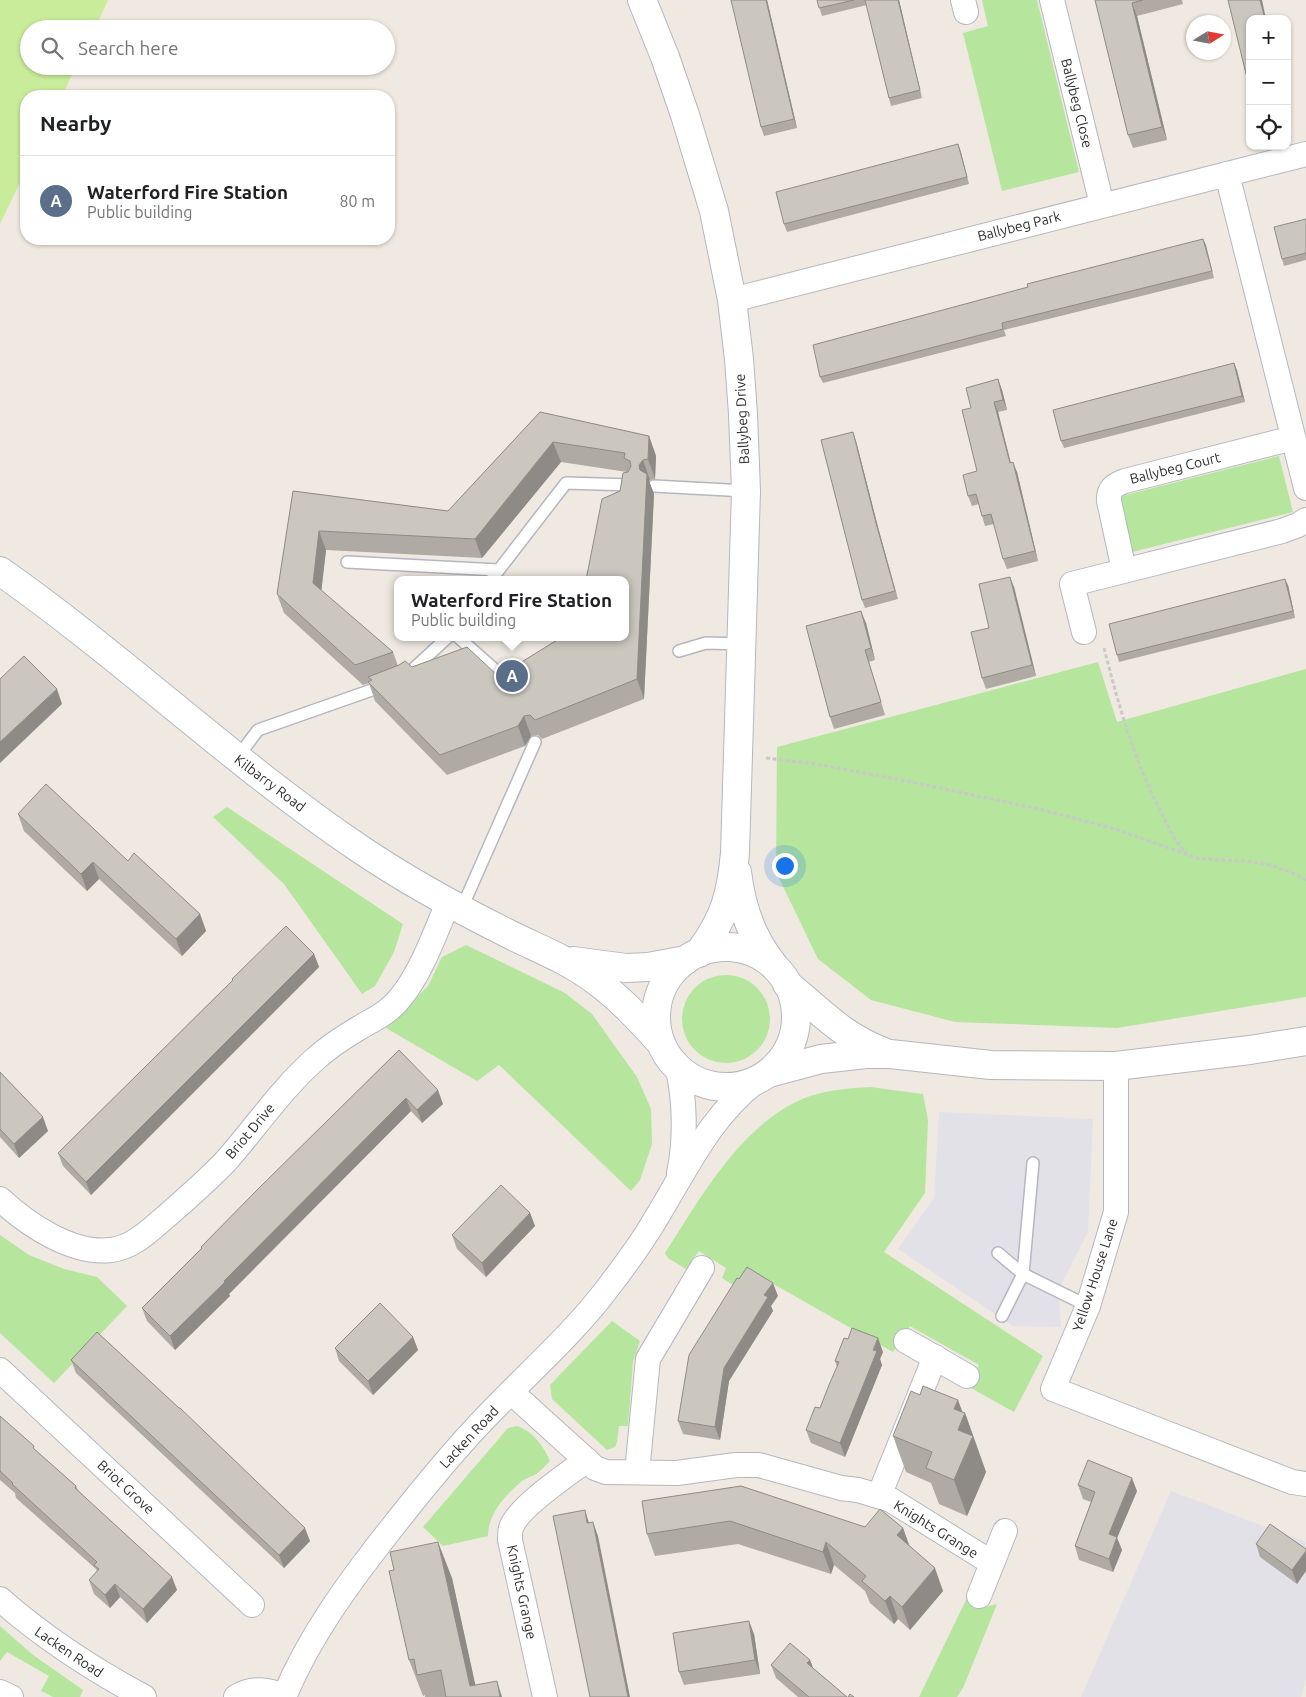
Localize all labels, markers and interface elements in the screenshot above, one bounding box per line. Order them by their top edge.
north arrow [1186,15,1231,60]
map controls [1246,15,1291,150]
button: + [1246,15,1291,60]
search box [20,20,395,75]
icon: search [38,34,66,62]
text: Search here [78,37,178,59]
street label: Ballybeg Close [1058,57,1096,149]
button: − [1246,60,1291,105]
button: locate [1246,105,1291,150]
text: Nearby [40,111,111,135]
text: Waterford Fire Station [87,181,288,203]
text: A [50,192,62,210]
text: 80 m [339,192,375,210]
text: Public building [87,203,192,221]
street label: Ballybeg Park [976,208,1062,244]
street label: Ballybeg Drive [732,373,752,465]
street label: Ballybeg Court [1128,449,1222,487]
popup [394,576,629,641]
text: Waterford Fire Station [411,589,612,611]
text: Public building [411,611,516,629]
pin: A [496,657,528,695]
street label: Kilbarry Road [231,751,309,815]
your location [772,853,798,879]
street label: Briot Drive [222,1100,278,1162]
street label: Yellow House Lane [1069,1217,1121,1333]
street label: Lacken Road [436,1403,502,1471]
street label: Briot Grove [94,1457,158,1517]
street label: Knights Grange [891,1497,981,1561]
street label: Knights Grange [504,1543,540,1641]
street label: Lacken Road [32,1623,106,1681]

